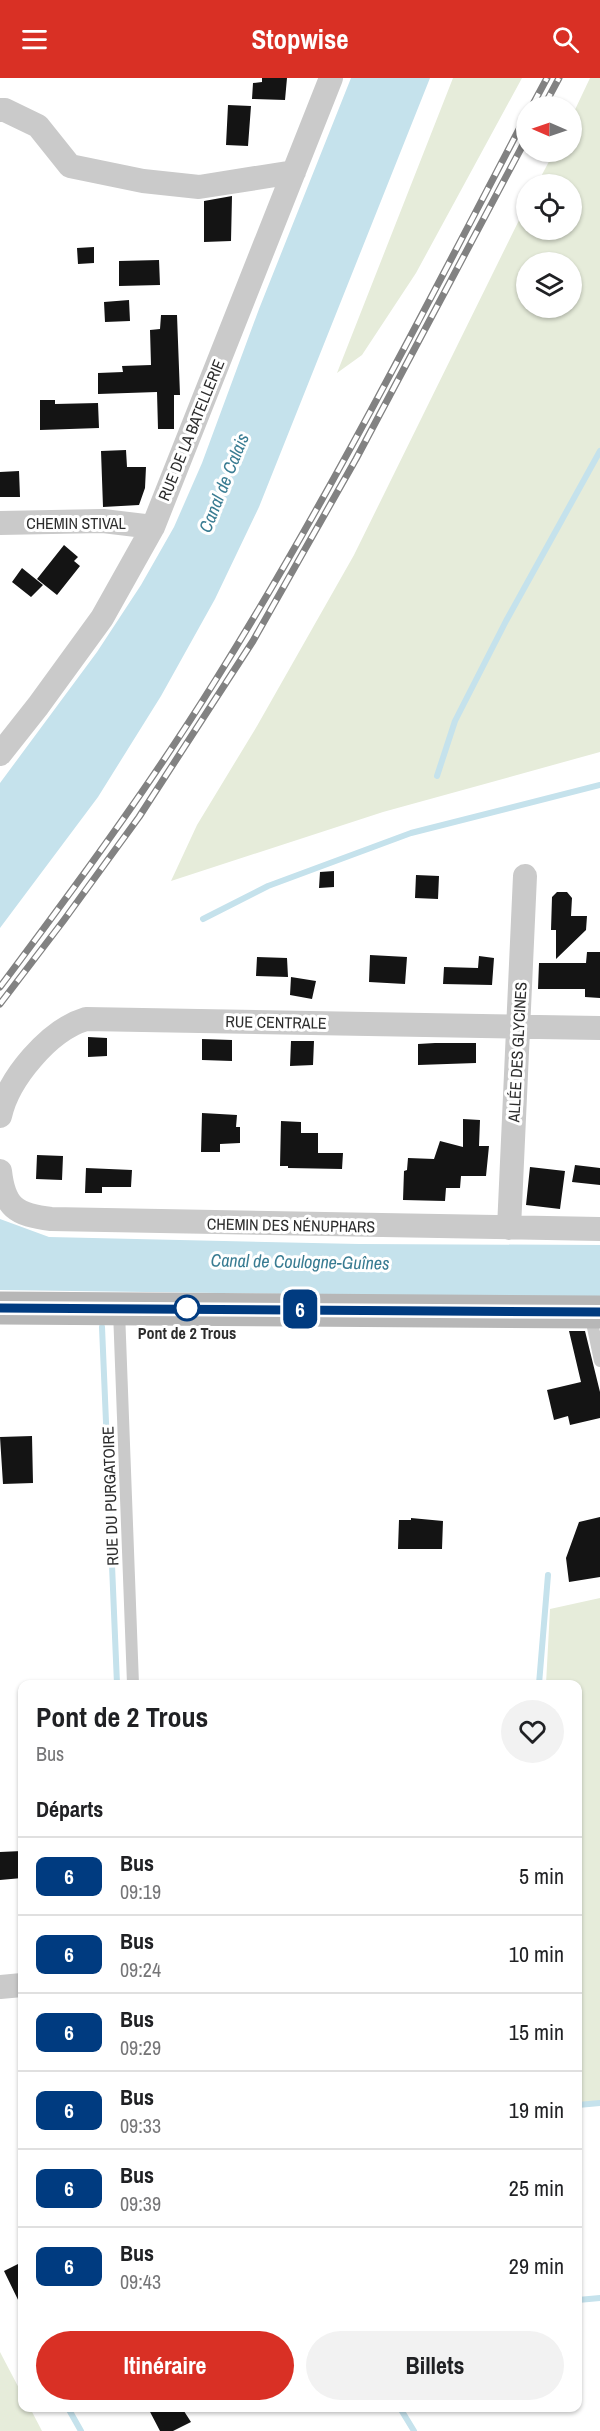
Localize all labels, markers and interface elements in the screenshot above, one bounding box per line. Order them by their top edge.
text: Stopwise [251,21,349,57]
icon: menu [18,23,51,56]
icon: search [549,23,582,56]
north arrow [516,96,582,162]
map controls [516,96,582,318]
button: locate [516,174,582,240]
button: layers [516,252,582,318]
street label: RUE DE LA BATELLERIE [153,356,229,504]
water label: Canal de Calais [192,429,255,536]
street label: CHEMIN STIVAL [26,512,127,534]
street label: ALLÉE DES GLYCINES [502,981,532,1124]
street label: RUE CENTRALE [225,1010,327,1034]
street label: CHEMIN DES NÉNUPHARS [207,1213,376,1237]
water label: Canal de Coulogne-Guînes [210,1247,390,1276]
line badge: 6 [280,1290,320,1328]
marker: Pont de 2 Trous [174,1295,200,1321]
text: 6 [295,1295,305,1324]
place label: Pont de 2 Trous [138,1322,236,1344]
street label: RUE DU PURGATOIRE [97,1426,123,1566]
text: Pont de 2 Trous [36,1698,208,1736]
button: heart [501,1700,564,1763]
text: Bus [36,1740,64,1767]
text: Départs [36,1794,103,1824]
text: Bus [120,1848,154,1878]
text: 5 min [519,1861,564,1891]
text: 6 [64,1862,74,1891]
text: 09:19 [120,1878,161,1905]
text: Bus [120,1926,154,1956]
text: 10 min [509,1939,564,1969]
text: 6 [64,1940,74,1969]
text: 09:24 [120,1956,161,1983]
text: Bus [120,2004,154,2034]
text: 15 min [509,2017,564,2047]
text: 6 [64,2018,74,2047]
text: 09:29 [120,2034,161,2061]
text: Bus [120,2082,154,2112]
text: 19 min [509,2095,564,2125]
text: 6 [64,2096,74,2125]
text: 09:33 [120,2112,161,2139]
text: Bus [120,2160,154,2190]
text: 25 min [509,2173,564,2203]
text: 6 [64,2174,74,2203]
text: 09:39 [120,2190,161,2217]
text: Bus [120,2238,154,2268]
text: 29 min [509,2251,564,2281]
text: 6 [64,2252,74,2281]
text: 09:43 [120,2268,161,2295]
button: Itinéraire [36,2331,294,2400]
button: Billets [306,2331,564,2400]

